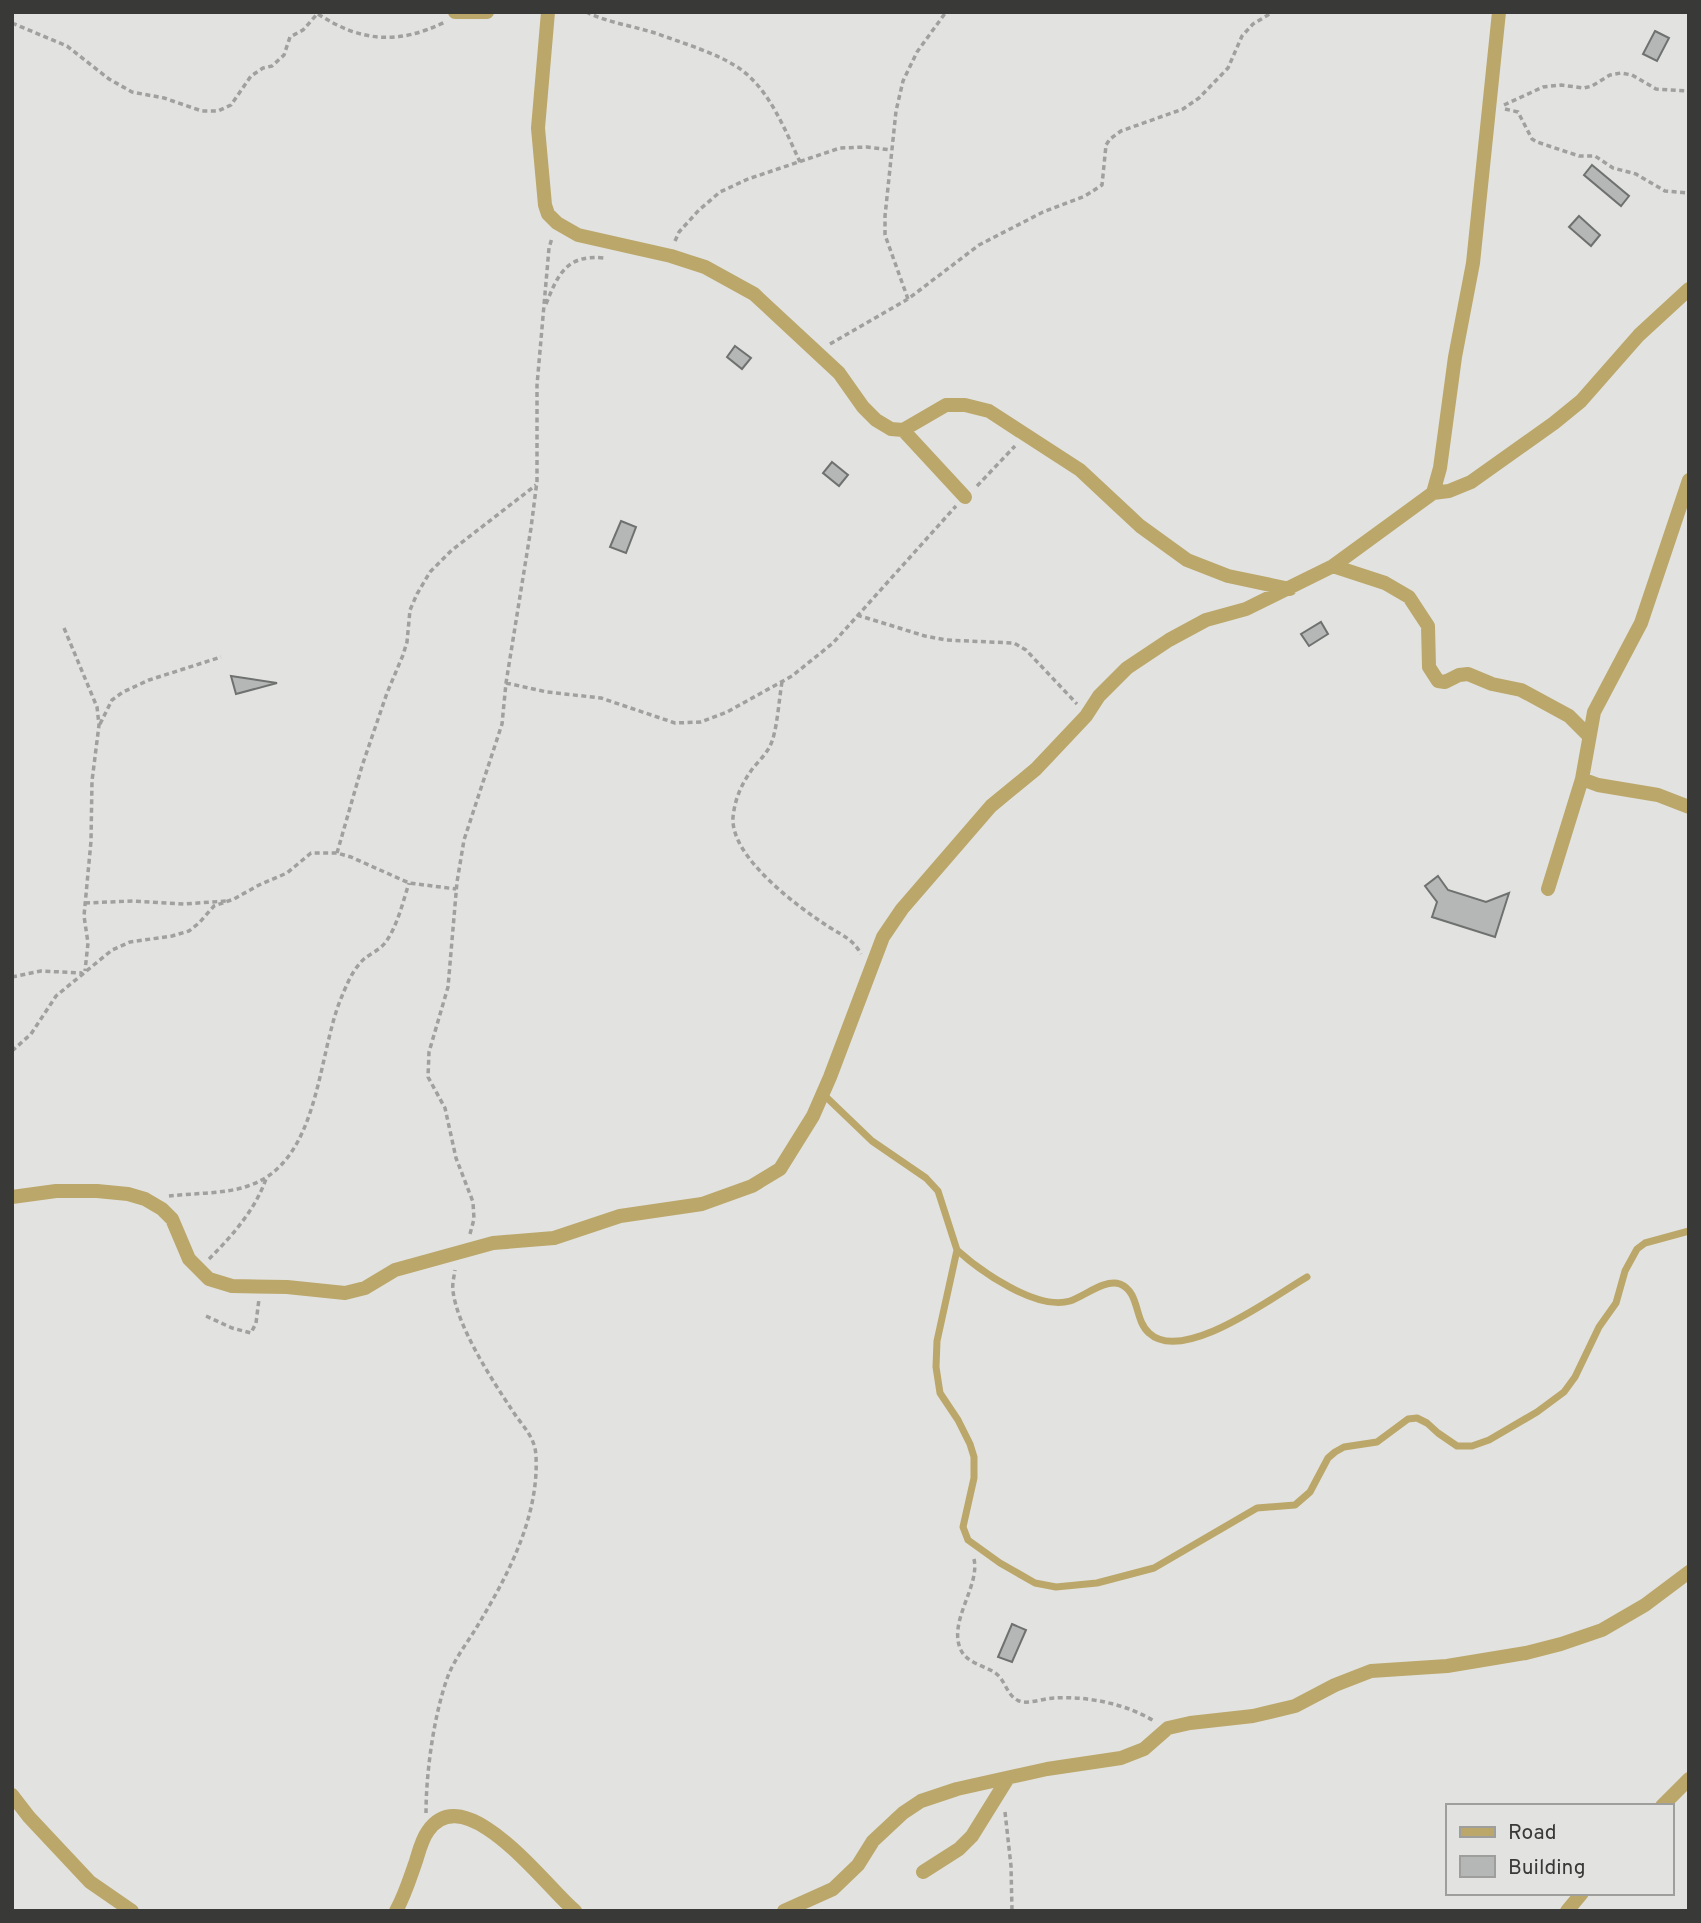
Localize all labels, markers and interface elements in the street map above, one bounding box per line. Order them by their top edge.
legend [1446,1804,1673,1895]
text: Road [1508,1820,1557,1847]
text: Building [1508,1855,1586,1882]

